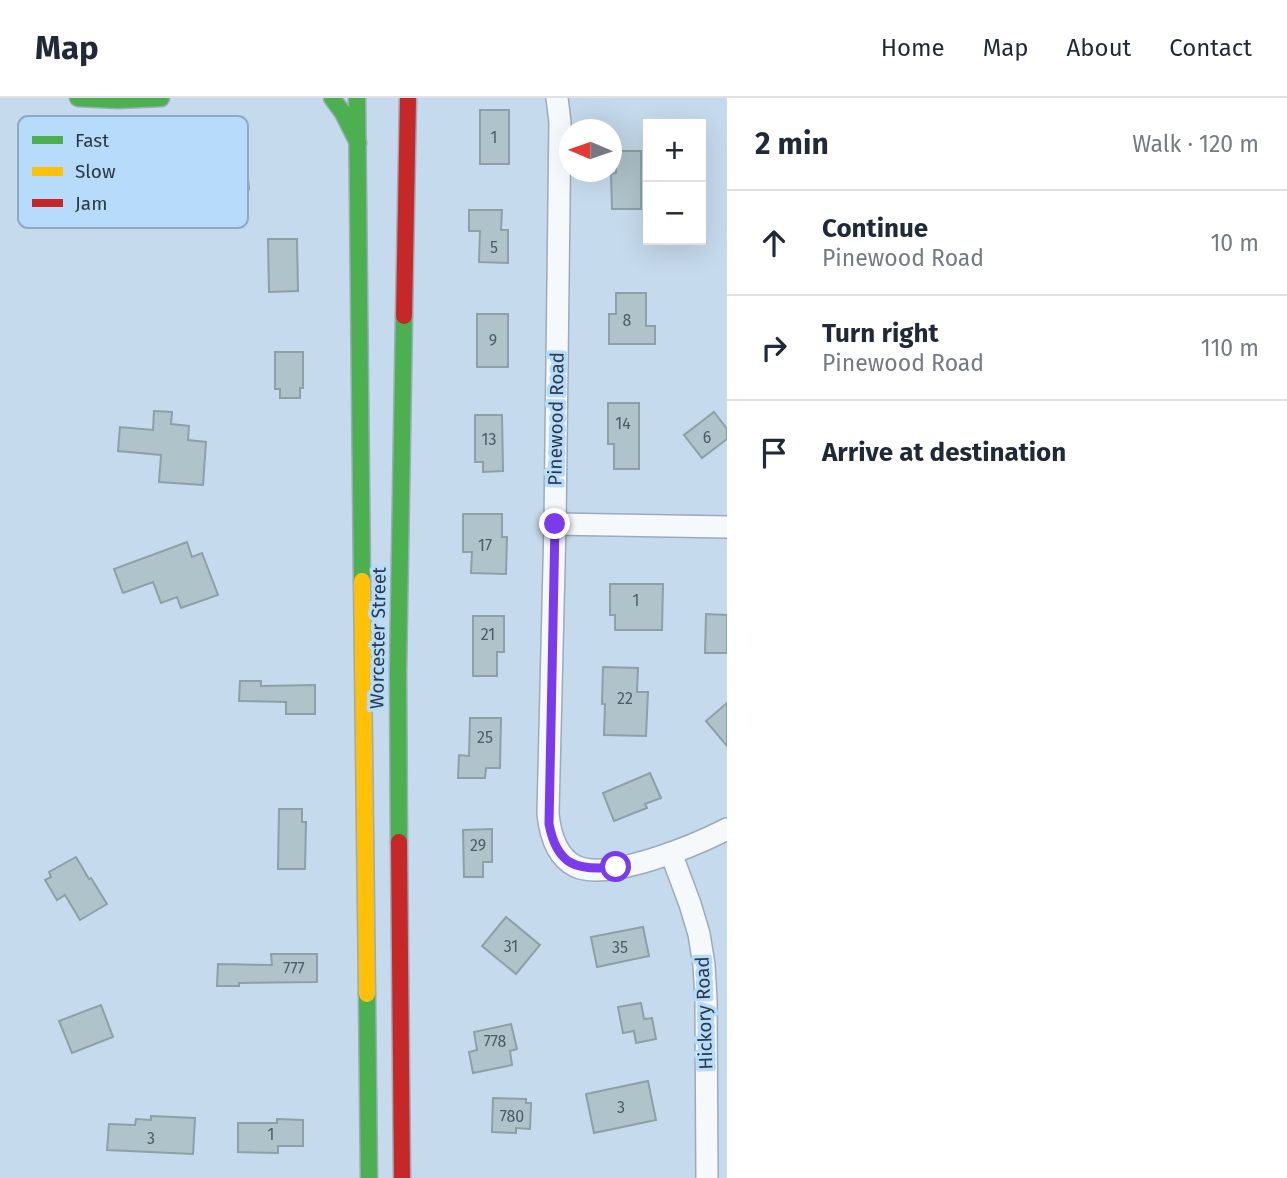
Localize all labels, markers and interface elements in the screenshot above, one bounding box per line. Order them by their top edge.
text: Map [35,28,99,68]
text: Home [881,34,945,62]
text: Map [983,34,1029,62]
text: About [1067,34,1131,62]
text: Contact [1169,34,1252,62]
legend [18,116,248,228]
north arrow [559,119,622,182]
map controls [643,119,706,245]
button: + [643,119,706,182]
text: 2 min [755,126,829,162]
house number: 1 [491,128,497,147]
text: Fast [75,129,109,152]
text: Walk · 120 m [1132,130,1259,158]
text: Slow [75,160,116,183]
button: − [643,182,706,245]
text: Jam [75,192,107,215]
text: Continue [822,213,928,244]
icon: ahead [755,224,793,262]
text: 10 m [1210,229,1259,257]
house number: 5 [490,238,498,257]
text: Pinewood Road [822,244,984,272]
house number: 8 [623,311,632,330]
text: Turn right [822,318,939,349]
icon: right [755,329,793,367]
house number: 9 [489,331,497,350]
text: 110 m [1201,334,1259,362]
text: Pinewood Road [822,349,984,377]
street label: Pinewood Road [543,352,569,486]
house number: 14 [615,414,631,433]
house number: 6 [703,428,711,447]
house number: 13 [482,430,496,449]
icon: arrive [755,434,793,472]
text: Arrive at destination [822,437,1066,468]
route end [539,508,570,539]
house number: 17 [478,536,492,555]
street label: Worcester Street [365,567,391,709]
house number: 1 [633,591,639,610]
house number: 21 [481,625,495,644]
house number: 22 [617,689,633,708]
house number: 25 [477,728,493,747]
house number: 29 [470,836,486,855]
route start [600,851,631,882]
house number: 31 [504,937,518,956]
house number: 35 [612,938,628,957]
street label: Hickory Road [691,956,717,1070]
house number: 777 [283,959,305,978]
house number: 778 [484,1032,507,1051]
house number: 3 [617,1098,625,1117]
house number: 780 [500,1107,524,1126]
house number: 1 [268,1125,274,1144]
house number: 3 [147,1129,155,1148]

